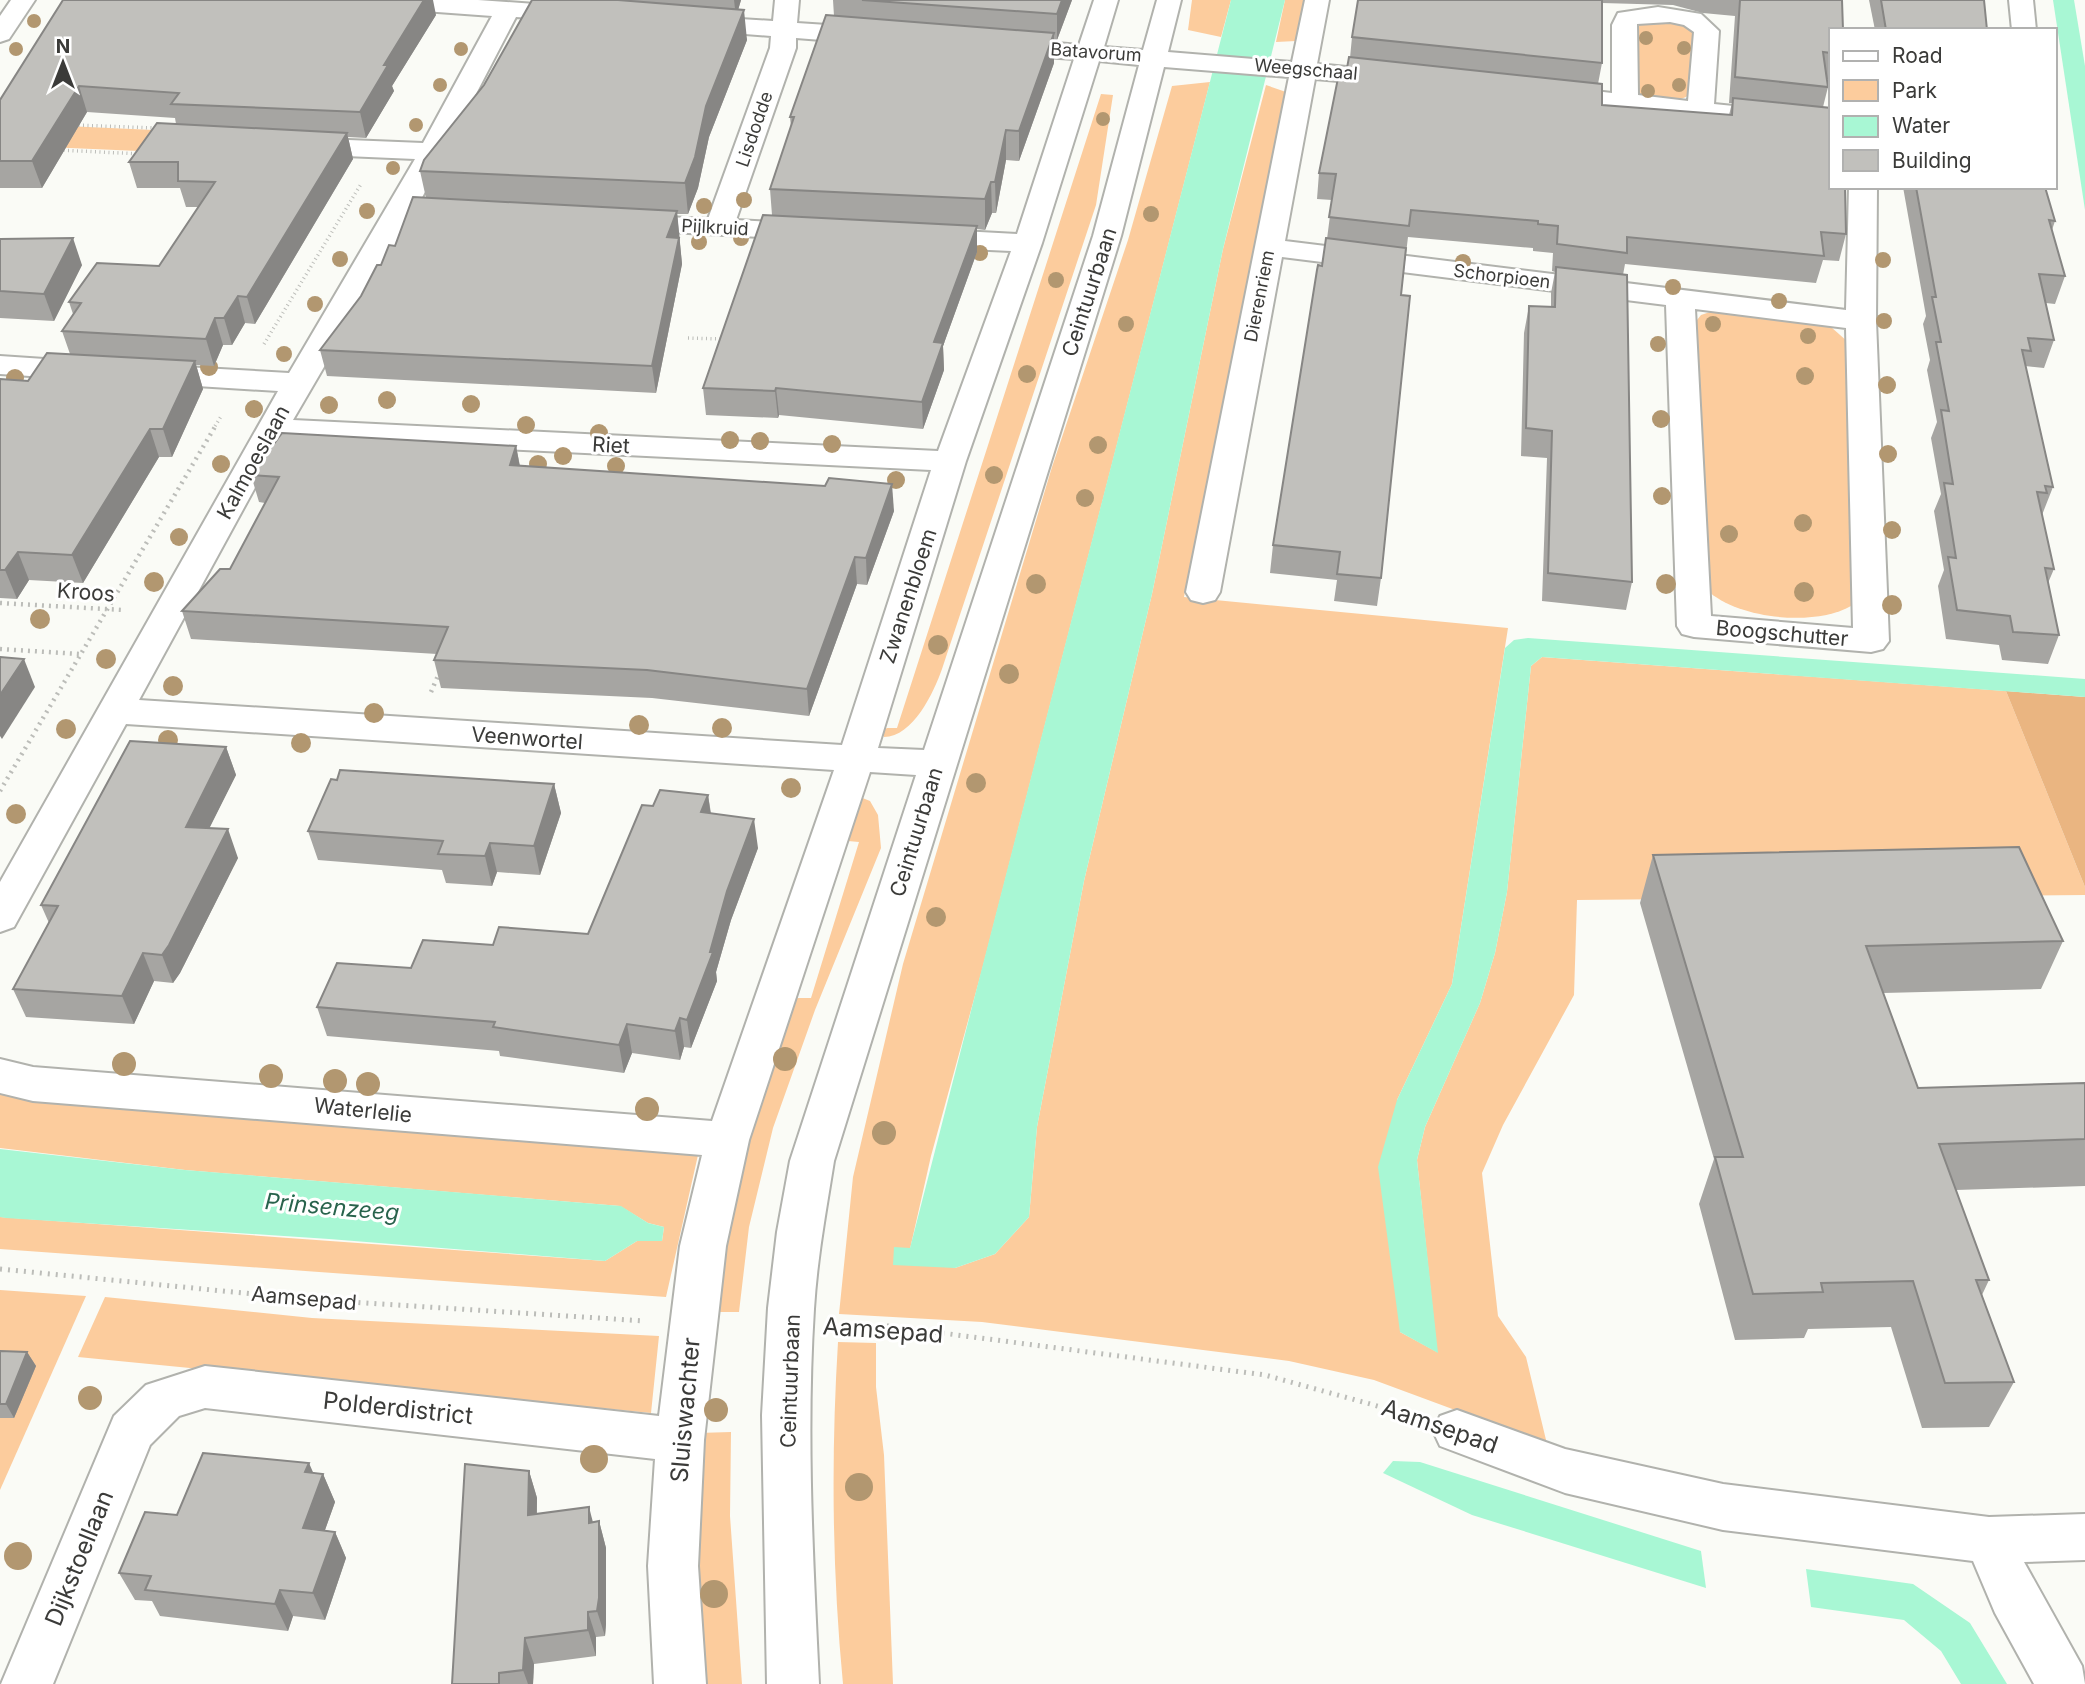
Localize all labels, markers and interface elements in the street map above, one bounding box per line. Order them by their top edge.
north arrow [28,28,98,98]
legend [1829,28,2057,189]
text: N [56,35,70,58]
street label: Batavorum [1050,38,1142,66]
text: Road [1892,43,1943,68]
street label: Weegschaal [1253,54,1359,84]
text: Park [1892,78,1937,103]
street label: Lisdodde [731,89,777,169]
text: Water [1892,113,1950,138]
text: Building [1892,148,1972,173]
street label: Pijlkruid [681,215,749,239]
street label: Ceintuurbaan [1056,224,1122,360]
street label: Dierenriem [1240,248,1278,344]
street label: Schorpioen [1452,260,1552,292]
street label: Kalmoeslaan [211,401,295,523]
street label: Riet [592,432,631,458]
street label: Zwanenbloem [874,525,942,667]
street label: Kroos [56,578,116,606]
street label: Boogschutter [1715,615,1849,651]
street label: Veenwortel [470,722,584,754]
street label: Ceintuurbaan [884,764,948,900]
street label: Waterlelie [313,1092,413,1128]
water label: Prinsenzeeg [264,1187,400,1227]
street label: Aamsepad [250,1281,358,1315]
street label: Aamsepad [822,1311,944,1349]
street label: Ceintuurbaan [775,1314,805,1448]
street label: Sluiswachter [664,1336,706,1484]
street label: Polderdistrict [322,1386,475,1430]
street label: Aamsepad [1378,1393,1502,1459]
street label: Dijkstoellaan [39,1486,119,1630]

